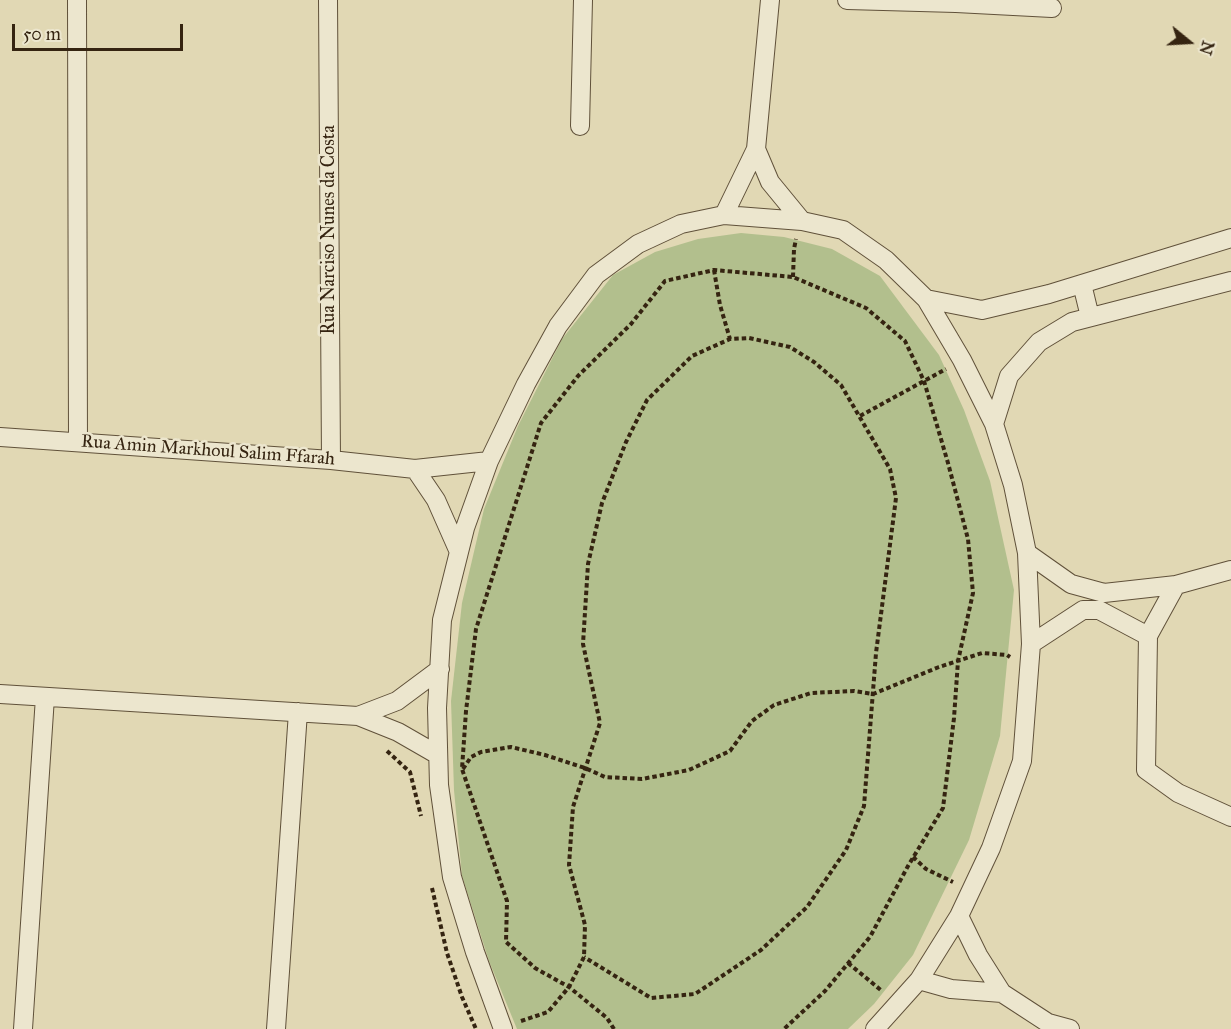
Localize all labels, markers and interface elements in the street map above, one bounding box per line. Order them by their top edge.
scale bar [15,12,186,50]
north arrow [1159,12,1219,72]
text: 50 m [23,23,61,45]
text: N [1195,38,1218,57]
street label: Rua Narciso Nunes da Costa [319,125,341,335]
street label: Rua Amin Markhoul Salim Ffarah [80,431,336,471]

